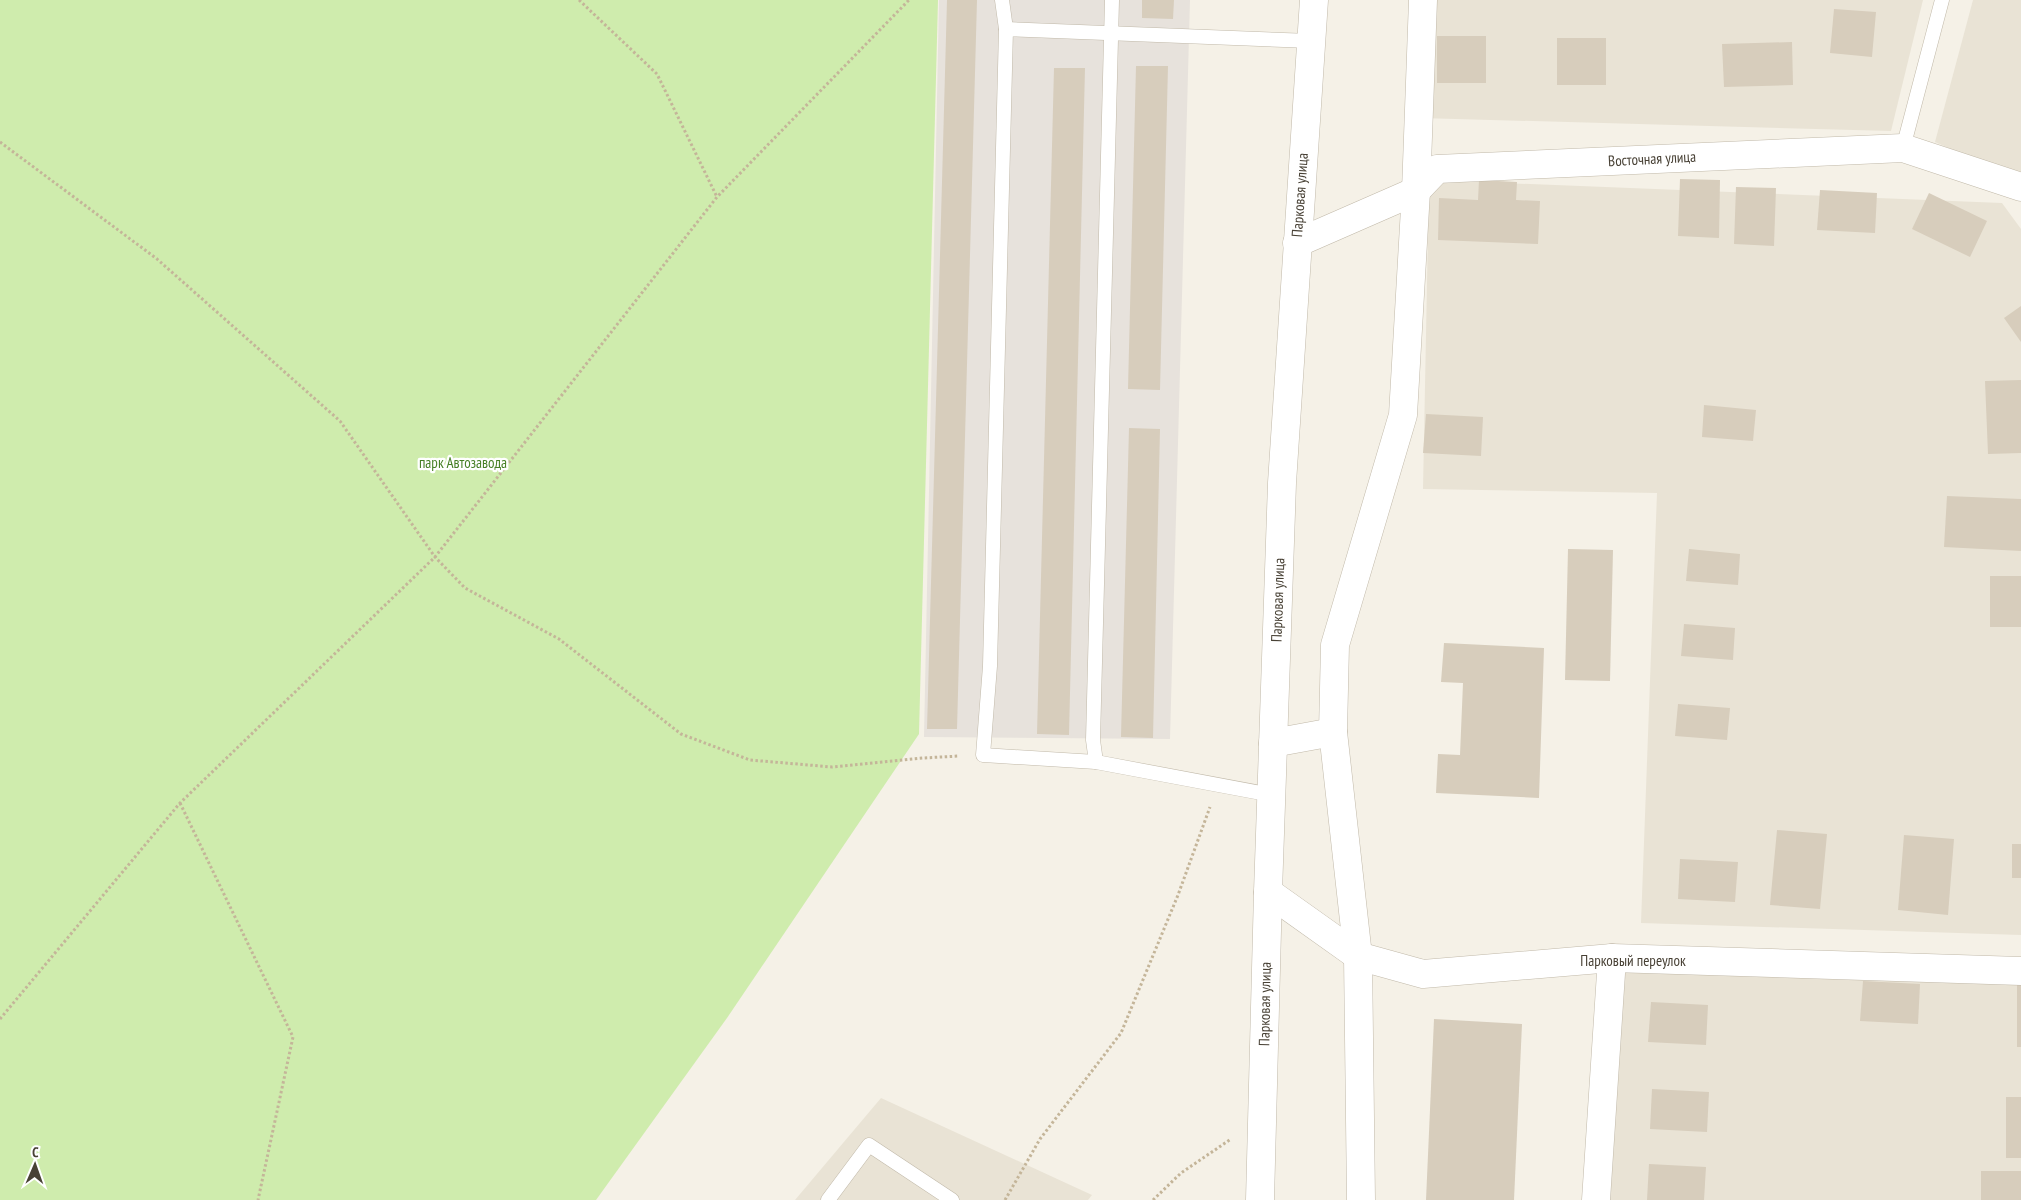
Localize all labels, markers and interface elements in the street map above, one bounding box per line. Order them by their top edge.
street label: Восточная улица [1608,147,1696,170]
street label: Парковая улица [1287,152,1312,238]
park label: парк Автозавода [419,453,507,472]
street label: Парковая улица [1267,558,1288,642]
street label: Парковый переулок [1580,951,1686,970]
street label: Парковая улица [1254,962,1275,1046]
north arrow [10,1140,60,1190]
text: С [32,1143,40,1161]

